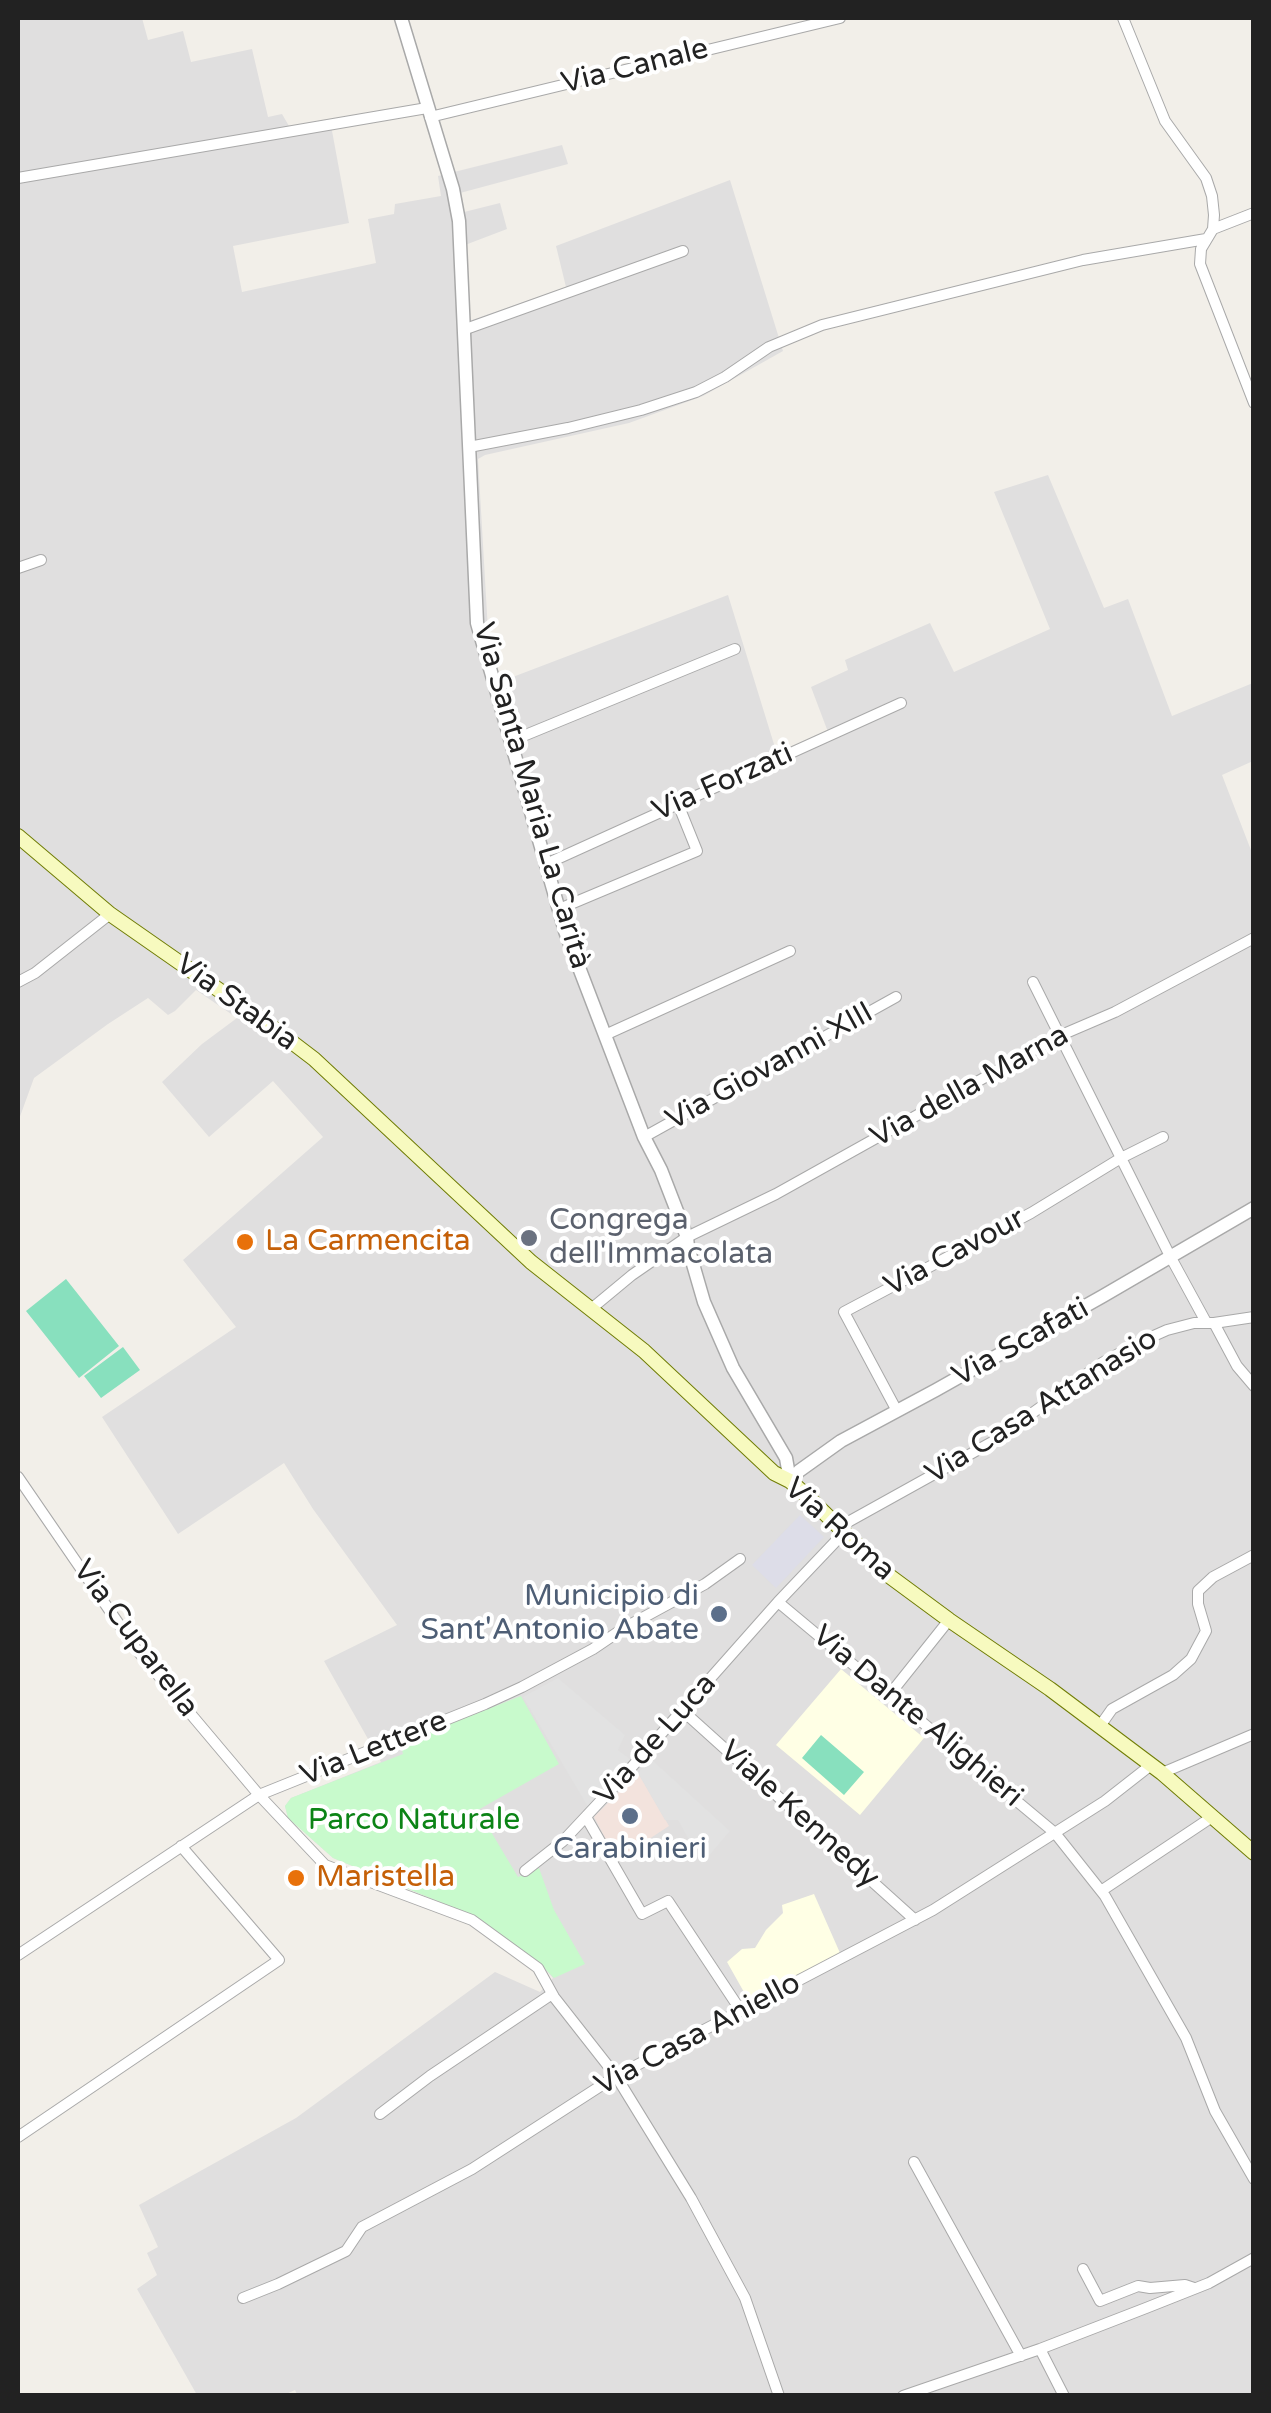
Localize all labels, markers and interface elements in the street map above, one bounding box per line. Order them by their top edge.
street label: Via Canale [558,31,712,103]
street label: Via Santa Maria La Carità [464,619,598,973]
street label: Via Forzati [647,736,799,830]
street label: Via Stabia [168,947,304,1059]
street label: Via Giovanni XIII [660,995,880,1139]
street label: Via della Marna [865,1018,1075,1156]
street label: Via Cavour [879,1201,1031,1305]
place label: Congrega dell'Immacolata [549,1203,773,1274]
place label: La Carmencita [265,1224,471,1260]
marker: Congrega dell'Immacolata [518,1227,540,1249]
marker: La Carmencita [234,1231,256,1253]
street label: Via Scafati [947,1291,1095,1395]
street label: Via Casa Attanasio [920,1321,1164,1493]
street label: Via Roma [776,1471,902,1589]
street label: Via Cuparella [64,1553,206,1725]
place label: Municipio di Sant'Antonio Abate [420,1579,699,1650]
marker: Municipio di Sant'Antonio Abate [708,1603,730,1625]
street label: Via Dante Alighieri [805,1619,1029,1815]
street label: Via de Luca [588,1667,724,1813]
street label: Via Lettere [296,1703,452,1795]
street label: Viale Kennedy [712,1734,886,1896]
park label: Parco Naturale [308,1803,520,1839]
marker: Carabinieri [619,1805,641,1827]
place label: Carabinieri [553,1832,707,1868]
place label: Maristella [316,1860,455,1896]
marker: Maristella [285,1867,307,1889]
street label: Via Casa Aniello [589,1966,807,2104]

